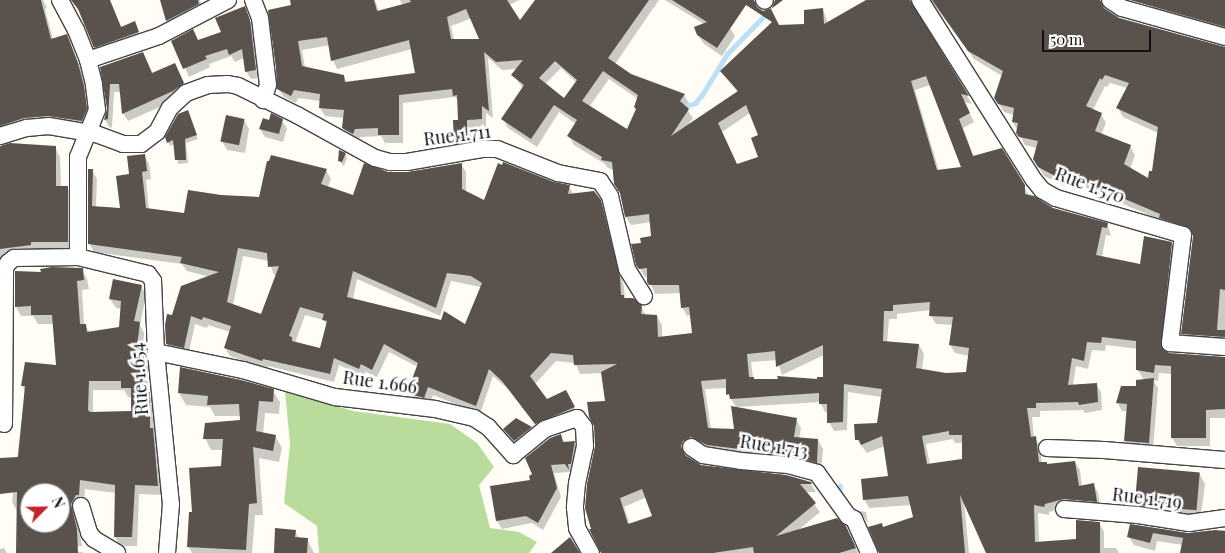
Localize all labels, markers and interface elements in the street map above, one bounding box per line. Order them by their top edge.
scale bar [1045,20,1154,52]
text: 50 m [1050,29,1082,49]
street label: Rue 1.711 [422,120,492,150]
street label: Rue 1.570 [1052,162,1128,208]
street label: Rue 1.654 [126,342,152,416]
street label: Rue 1.666 [341,366,419,398]
street label: Rue 1.713 [738,430,810,462]
north arrow [20,483,70,533]
street label: Rue 1.719 [1111,483,1183,513]
text: N [48,494,69,511]

